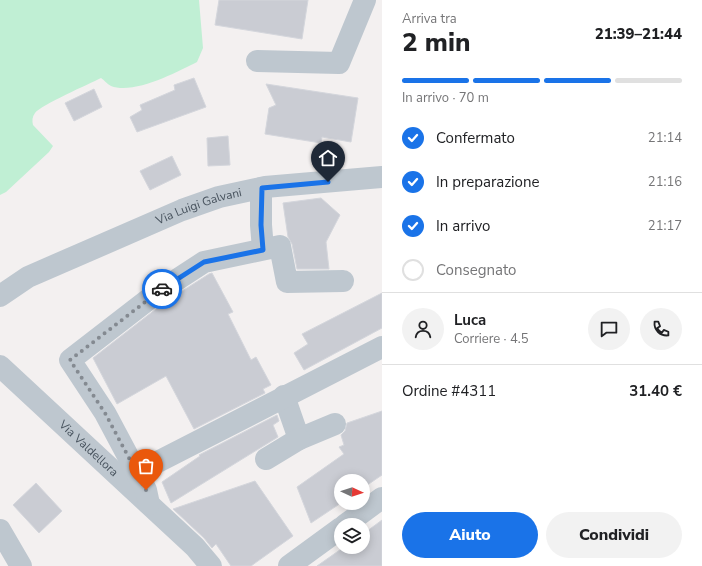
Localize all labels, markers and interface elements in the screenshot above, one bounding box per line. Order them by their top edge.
text: Arriva tra [402,10,457,28]
text: 21:39–21:44 [595,24,682,44]
text: 2 min [402,25,470,60]
text: In arrivo · 70 m [402,89,489,107]
icon: check [402,127,424,149]
text: Confermato [436,128,515,148]
text: 21:14 [648,129,682,147]
pin [311,141,345,182]
icon: home [317,147,339,169]
icon: check [402,171,424,193]
text: In preparazione [436,172,539,192]
text: 21:16 [648,173,682,191]
street label: Via Luigi Galvani [152,184,243,229]
icon: check [402,215,424,237]
text: In arrivo [436,216,490,236]
text: 21:17 [648,217,682,235]
text: Consegnato [436,260,516,280]
courier [142,269,182,309]
icon: car [151,278,173,300]
button: person [402,308,444,350]
button: chat [588,308,630,350]
button: phone [640,308,682,350]
text: Luca [454,310,486,330]
text: Corriere · 4.5 [454,330,528,348]
text: Ordine #4311 [402,381,496,401]
text: 31.40 € [629,381,682,401]
street label: Via Valdellora [55,416,122,480]
pin [129,449,163,490]
icon: bag [135,455,157,477]
north arrow [334,474,370,510]
map controls [334,474,370,554]
button: Aiuto [402,512,538,558]
button: Condividi [546,512,682,558]
button: layers [334,518,370,554]

